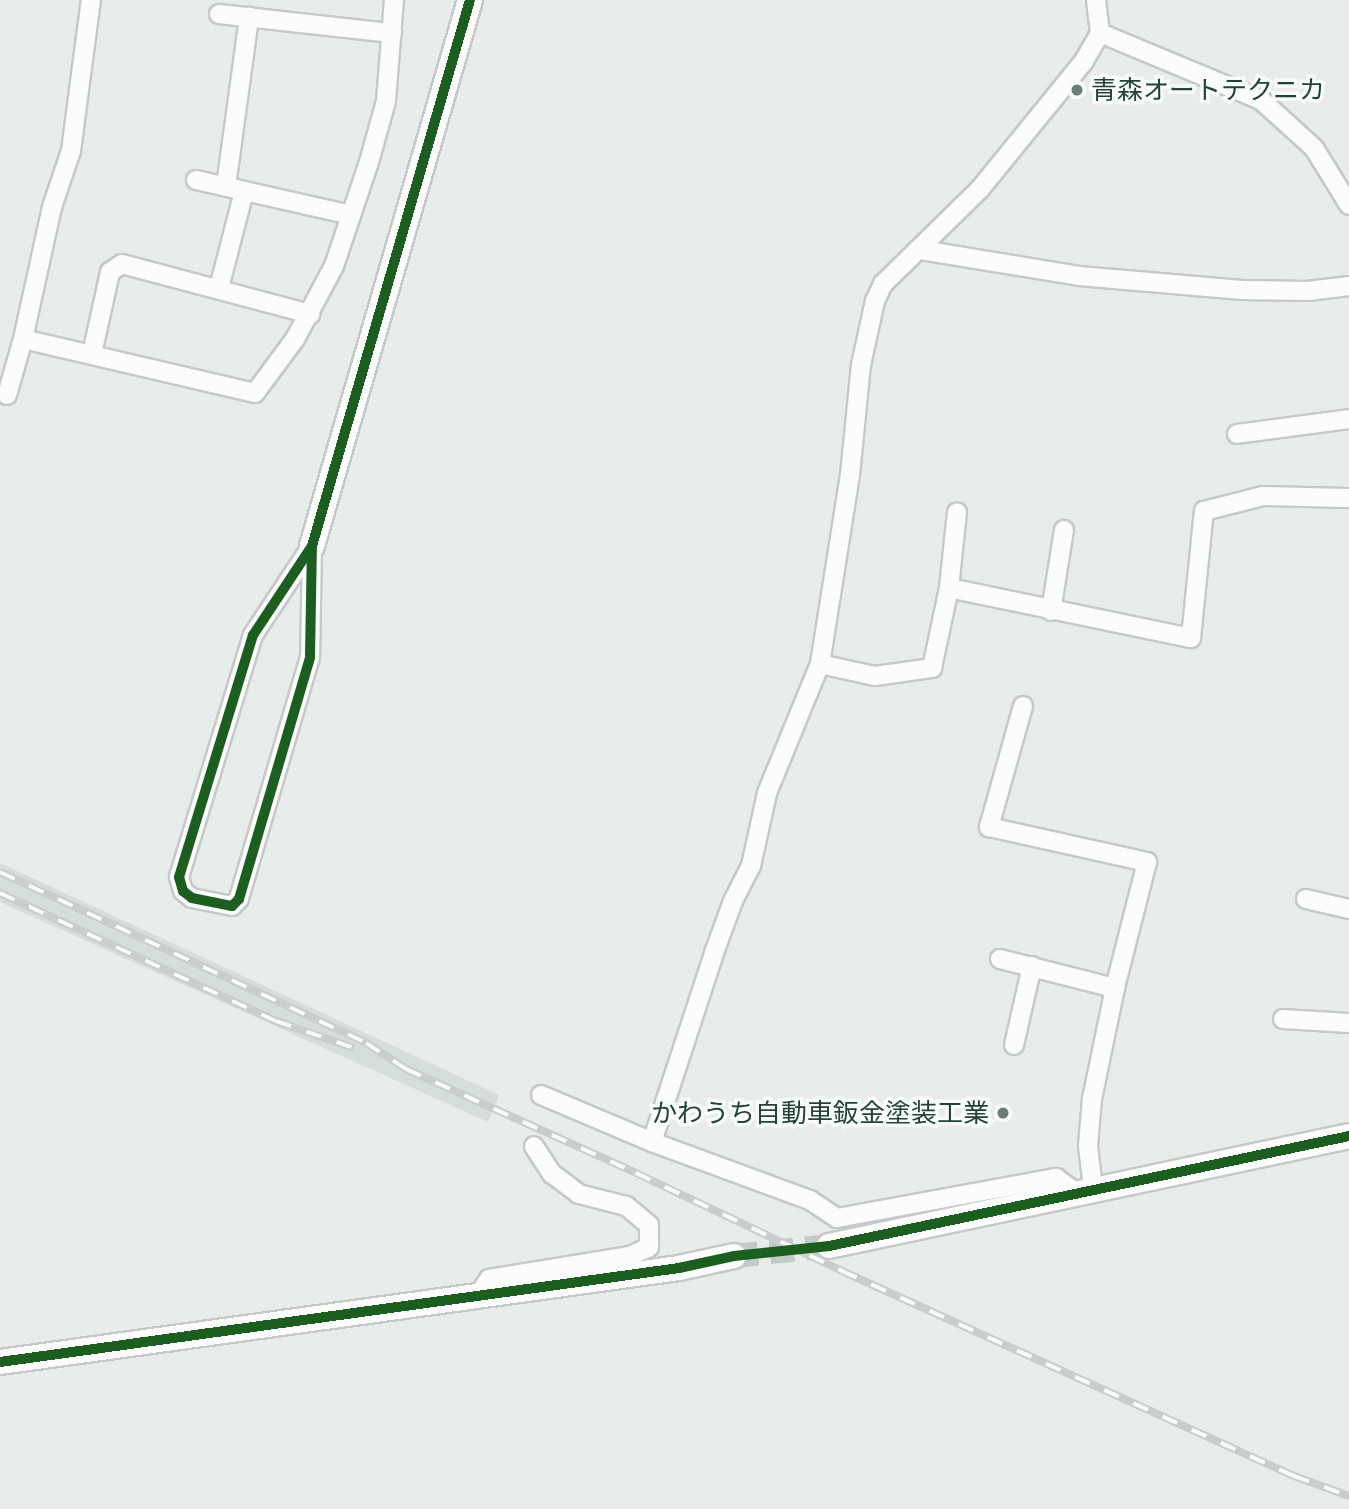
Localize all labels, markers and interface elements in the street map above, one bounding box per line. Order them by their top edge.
place label: 青森オートテクニカ [1091,74,1325,106]
marker: 青森オートテクニカ [1069,82,1085,98]
place label: かわうち自動車鈑金塗装工業 [651,1097,989,1129]
marker: かわうち自動車鈑金塗装工業 [995,1105,1011,1121]

